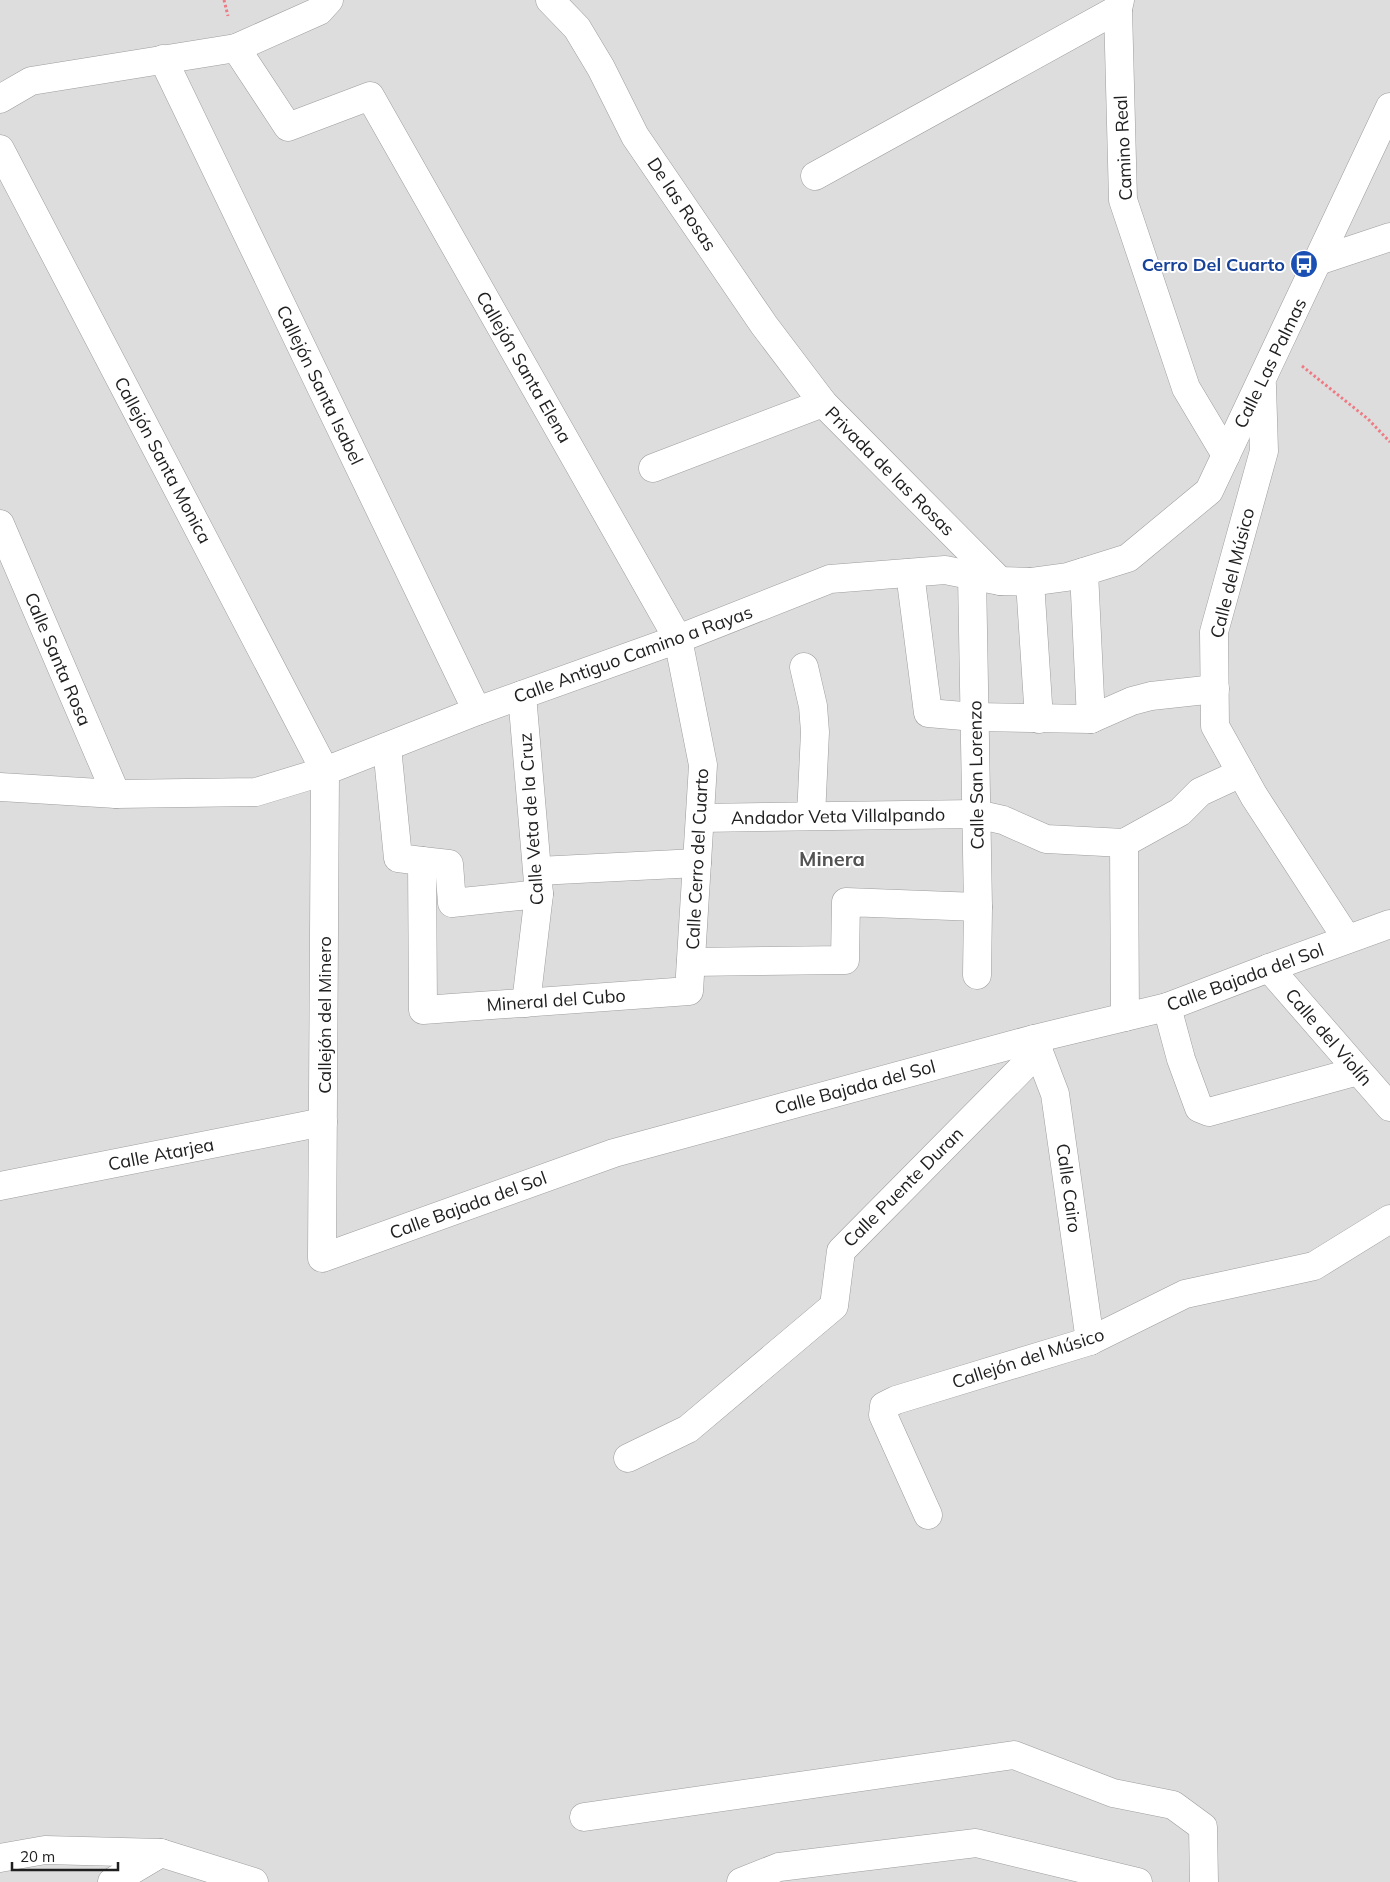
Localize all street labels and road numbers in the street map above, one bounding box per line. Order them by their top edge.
street label: Camino Real [1109,95,1137,201]
street label: De las Rosas [642,153,722,255]
street label: Callejón Santa Elena [471,287,577,447]
street label: Calle Las Palmas [1229,294,1311,432]
street label: Callejón Santa Isabel [271,301,369,469]
street label: Callejón Santa Monica [109,373,217,547]
street label: Privada de las Rosas [820,401,960,541]
street label: Calle del Músico [1205,505,1259,641]
street label: Calle Santa Rosa [20,589,96,729]
street label: Calle Antiguo Camino a Rayas [510,600,756,708]
street label: Calle San Lorenzo [963,700,989,850]
street label: Calle Veta de la Cruz [514,732,548,906]
street label: Calle Cerro del Cuarto [681,768,713,950]
street label: Andador Veta Villalpando [731,803,945,829]
street label: Callejón del Minero [313,936,336,1094]
street label: Calle Bajada del Sol [1163,938,1327,1016]
street label: Mineral del Cubo [486,984,626,1016]
street label: Calle del Violín [1280,984,1378,1090]
street label: Calle Bajada del Sol [772,1054,938,1120]
street label: Calle Puente Duran [838,1122,968,1252]
street label: Calle Atarjea [106,1132,216,1176]
street label: Calle Cairo [1051,1142,1087,1234]
street label: Calle Bajada del Sol [386,1166,550,1244]
street label: Callejón del Músico [949,1323,1107,1393]

